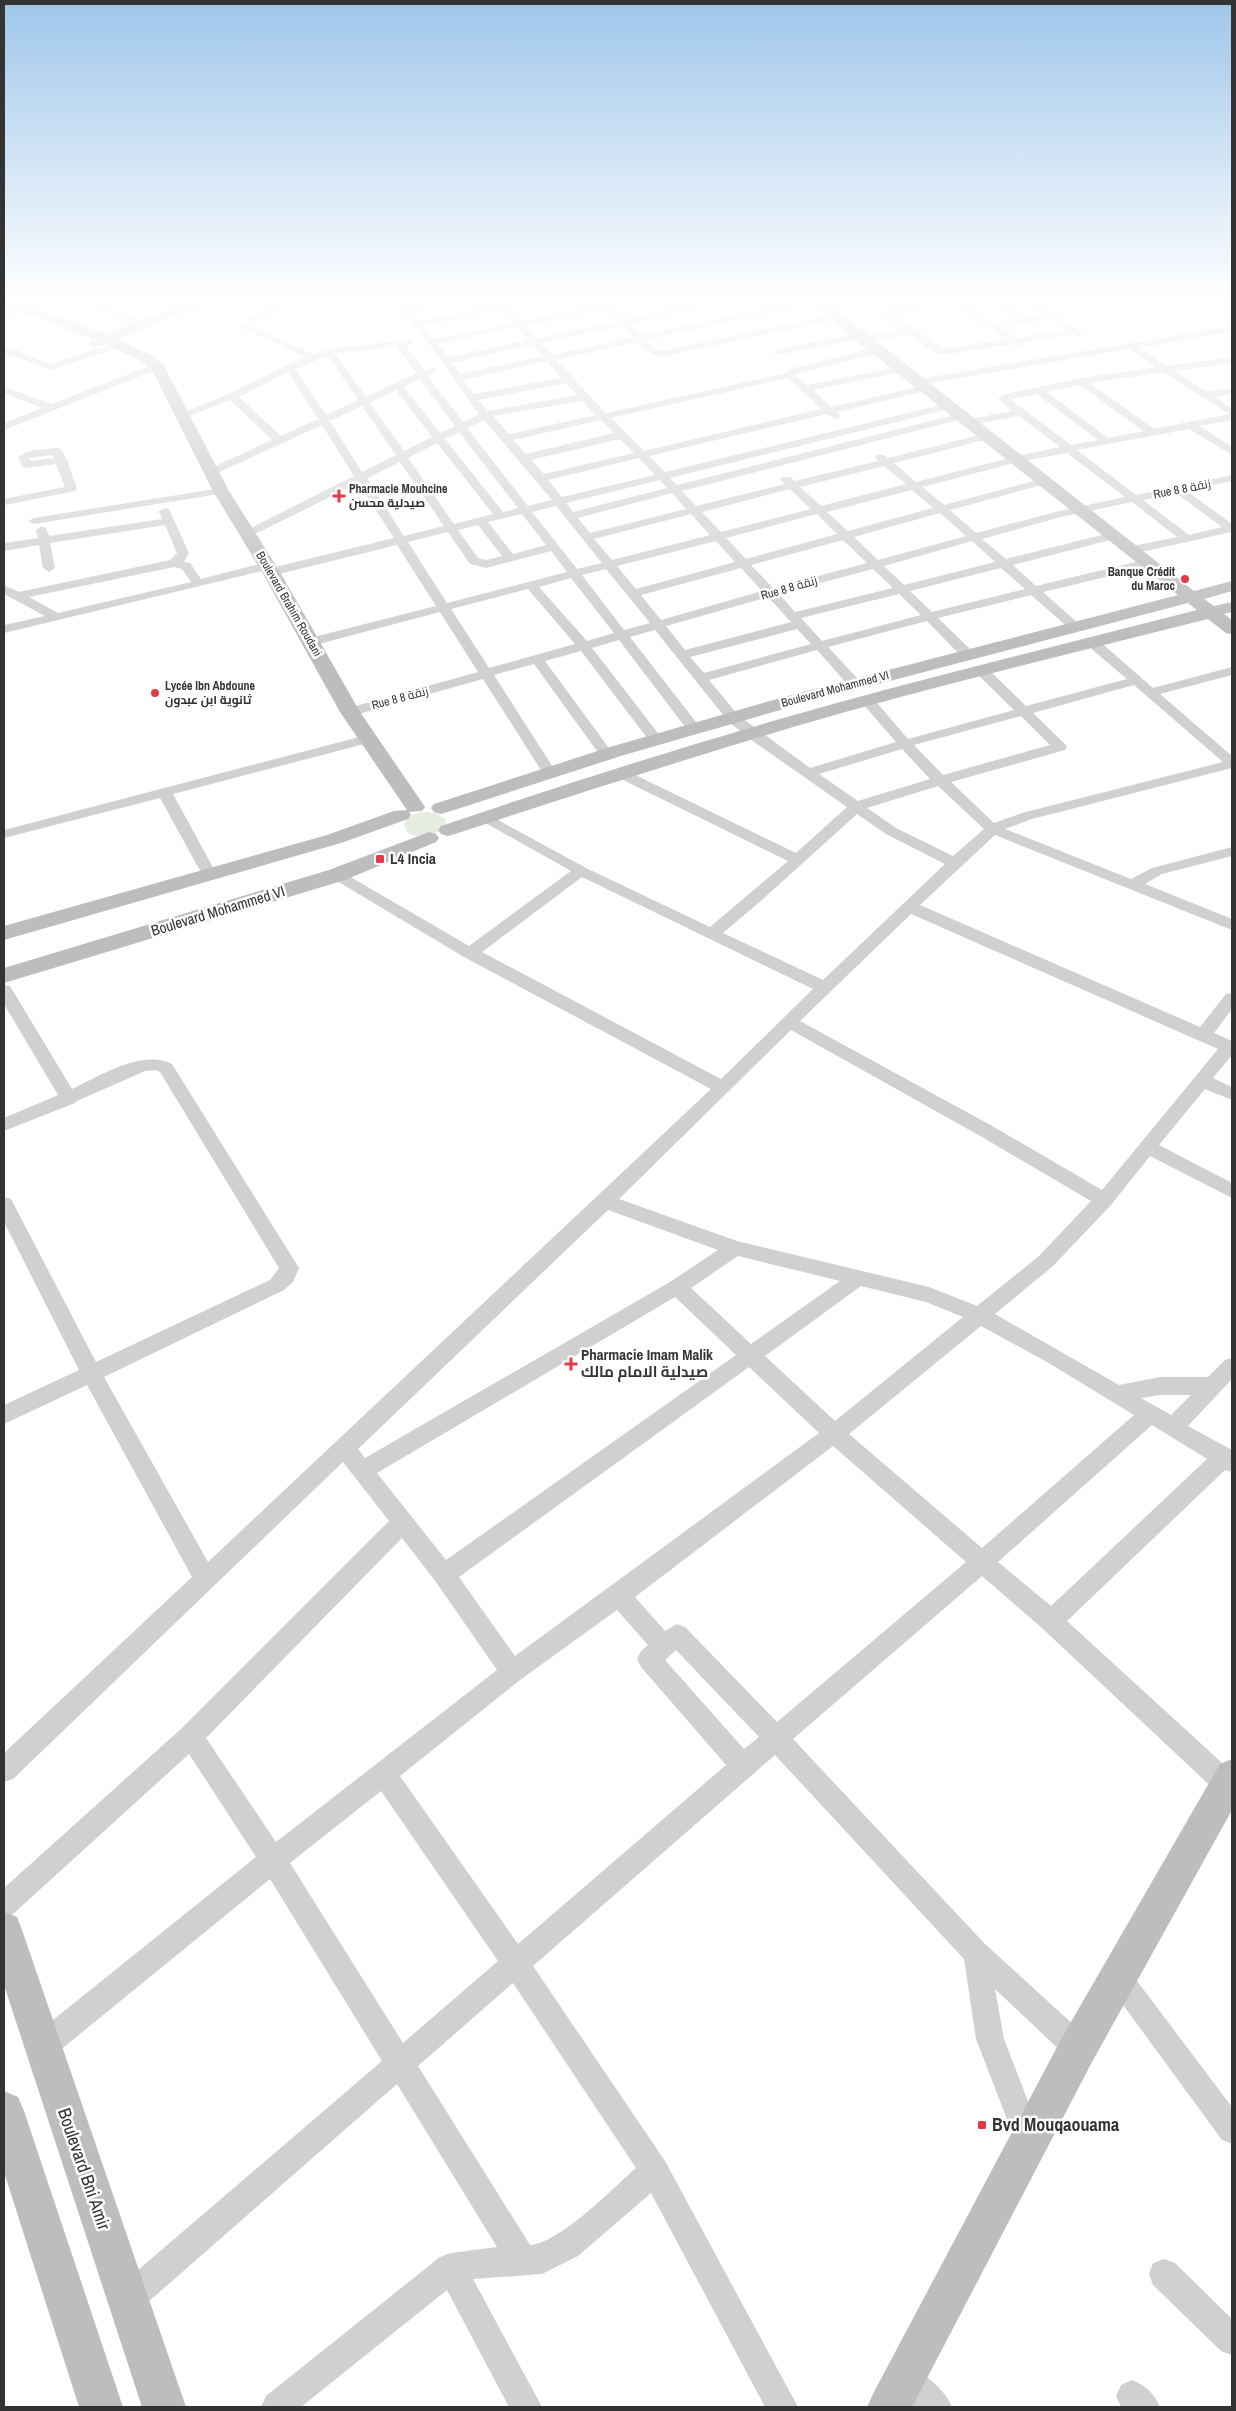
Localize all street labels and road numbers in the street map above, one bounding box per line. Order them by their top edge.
street label: Rue 8 8 زنقة [1152,476,1212,502]
street label: Boulevard Brahim Roudani [252,549,326,659]
street label: Rue 8 8 زنقة [759,572,819,604]
street label: Boulevard Mohammed VI [779,667,891,711]
street label: Rue 8 8 زنقة [370,683,430,713]
street label: Boulevard Mohammed VI [148,880,287,941]
street label: Boulevard Bni Amir [52,2105,117,2233]

